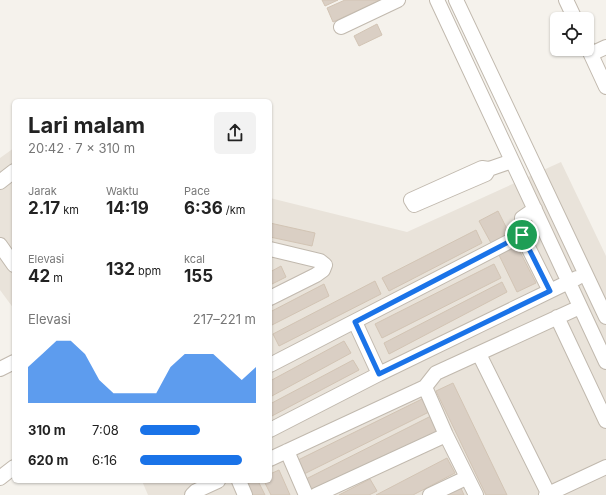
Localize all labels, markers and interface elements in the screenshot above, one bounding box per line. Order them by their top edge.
map controls [550,12,594,56]
button: locate [550,12,594,56]
text: Lari malam [28,112,145,138]
button: share [214,112,256,154]
text: 20:42 · 7 × 310 m [28,140,135,156]
text: Jarak [28,184,57,198]
text: Waktu [106,184,139,198]
text: Pace [184,184,210,198]
text: 2.17 [28,198,60,218]
text: 14:19 [106,198,149,218]
text: 6:36 [184,198,223,218]
text: km [60,203,79,217]
text: /km [223,203,245,217]
pin [505,218,539,252]
icon: arrive [511,224,533,246]
text: Elevasi [28,252,64,266]
text: kcal [184,252,205,266]
text: 132 [106,259,135,279]
text: bpm [135,264,161,278]
text: 42 [28,266,50,286]
text: 155 [184,266,213,286]
text: m [50,271,63,285]
text: Elevasi [28,311,71,327]
text: 217–221 m [193,311,256,327]
text: 310 m [28,422,66,438]
text: 7:08 [92,422,119,438]
text: 620 m [28,452,68,468]
text: 6:16 [92,452,117,468]

